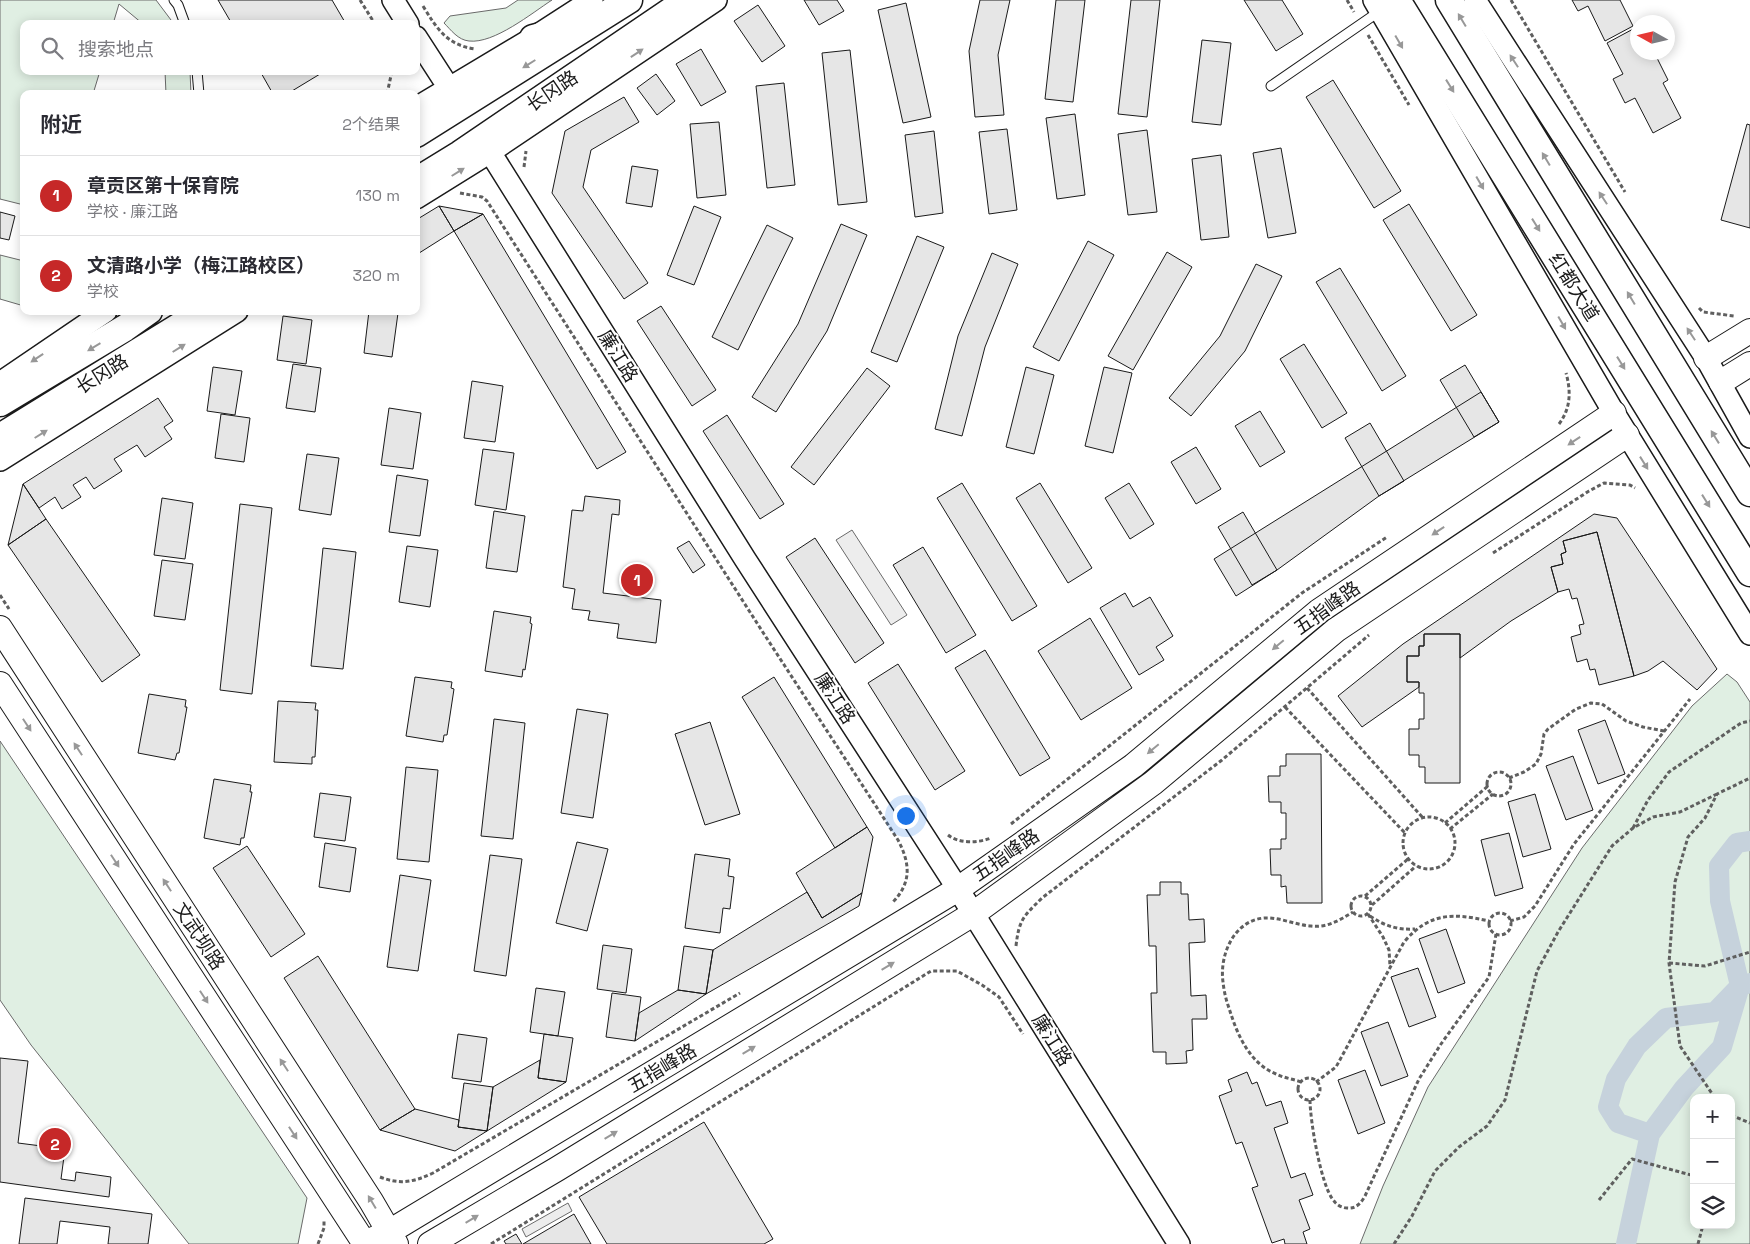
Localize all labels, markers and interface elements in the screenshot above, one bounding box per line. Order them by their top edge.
one-way arrow [1457,14,1466,27]
north arrow [1630,15,1675,60]
search box [20,20,420,75]
icon: search [38,34,66,62]
one-way arrow [1395,35,1403,50]
text: 搜索地点 [78,37,154,62]
one-way arrow [630,48,643,58]
one-way arrow [1510,54,1519,68]
one-way arrow [522,59,536,68]
street label: 长冈路 [521,65,583,117]
one-way arrow [1446,80,1455,93]
text: 附近 [40,111,82,138]
text: 2个结果 [342,114,400,135]
one-way arrow [1542,153,1551,166]
one-way arrow [451,168,464,177]
text: 章贡区第十保育院 [87,173,239,198]
one-way arrow [1476,176,1485,189]
text: 1 [52,185,60,206]
text: 130 m [356,185,400,206]
one-way arrow [1598,191,1607,204]
text: 学校 · 廉江路 [87,201,178,222]
one-way arrow [1531,218,1540,231]
street label: 红都大道 [1543,248,1605,326]
text: 文清路小学（梅江路校区） [87,253,315,278]
text: 2 [51,265,61,286]
text: 320 m [353,265,400,286]
text: 学校 [87,281,119,302]
one-way arrow [1626,291,1635,304]
one-way arrow [1557,317,1566,330]
street label: 廉江路 [592,325,644,387]
one-way arrow [1686,327,1696,341]
one-way arrow [87,343,100,352]
one-way arrow [172,343,185,352]
street label: 长冈路 [71,348,133,400]
one-way arrow [30,353,43,363]
one-way arrow [1616,357,1625,370]
one-way arrow [35,429,48,439]
one-way arrow [1711,430,1720,443]
one-way arrow [1567,436,1580,445]
one-way arrow [1640,457,1649,470]
one-way arrow [1701,495,1710,508]
one-way arrow [1432,526,1445,536]
pin: 1 [621,561,653,599]
street label: 五指峰路 [1289,576,1365,640]
one-way arrow [1271,640,1284,651]
street label: 廉江路 [809,667,861,729]
one-way arrow [22,718,31,732]
one-way arrow [73,742,83,755]
one-way arrow [1147,744,1160,755]
your location [893,803,919,829]
street label: 五指峰路 [968,823,1044,887]
one-way arrow [111,855,120,868]
one-way arrow [162,878,171,892]
street label: 文武坝路 [168,897,230,975]
one-way arrow [882,961,895,970]
one-way arrow [200,991,209,1004]
street label: 廉江路 [1026,1009,1078,1071]
street label: 五指峰路 [623,1038,701,1098]
one-way arrow [743,1046,756,1055]
one-way arrow [279,1059,288,1072]
map controls [1690,1094,1735,1229]
button: + [1690,1094,1735,1139]
pin: 2 [39,1125,71,1163]
one-way arrow [288,1127,298,1140]
one-way arrow [604,1131,617,1140]
button: − [1690,1139,1735,1184]
button: layers [1690,1184,1735,1229]
one-way arrow [367,1195,376,1208]
one-way arrow [465,1215,478,1224]

